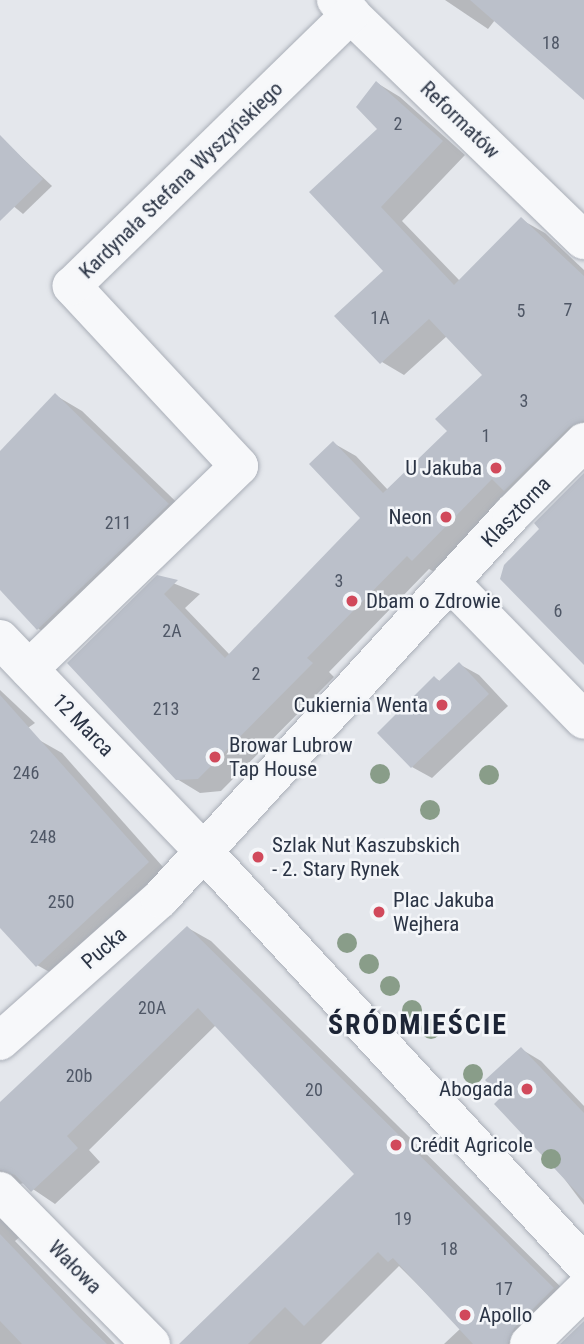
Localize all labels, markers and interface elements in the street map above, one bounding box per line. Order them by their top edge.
house number: 18 [542,32,560,54]
street label: Kardynała Stefana Wyszyńskiego [74,76,288,284]
street label: Reformatów [415,76,505,164]
house number: 2 [394,113,402,135]
house number: 7 [564,299,572,321]
house number: 5 [517,300,525,322]
house number: 1A [370,307,390,329]
house number: 3 [520,390,528,412]
house number: 1 [482,425,490,447]
place label: U Jakuba [405,455,482,481]
marker: U Jakuba [488,460,504,476]
street label: Klasztorna [476,471,556,553]
place label: Neon [388,504,432,530]
marker: Neon [438,509,454,525]
house number: 211 [105,512,131,534]
house number: 3 [335,570,343,592]
place label: Dbam o Zdrowie [366,588,501,614]
marker: Dbam o Zdrowie [344,593,360,609]
house number: 6 [554,600,562,622]
house number: 2A [162,620,182,642]
house number: 2 [252,663,260,685]
street label: 12 Marca [47,688,119,762]
place label: Cukiernia Wenta [294,692,428,718]
marker: Cukiernia Wenta [434,697,450,713]
house number: 213 [153,698,179,720]
place label: Browar Lubrow Tap House [229,732,353,782]
marker: Browar Lubrow Tap House [207,749,223,765]
house number: 246 [13,762,39,784]
house number: 248 [30,826,56,848]
place label: Szlak Nut Kaszubskich - 2. Stary Rynek [272,832,460,882]
marker: Szlak Nut Kaszubskich - 2. Stary Rynek [250,849,266,865]
place label: Plac Jakuba Wejhera [393,887,494,937]
house number: 250 [48,891,74,913]
marker: Plac Jakuba Wejhera [371,904,387,920]
street label: Pucka [76,922,132,974]
house number: 20A [138,997,166,1019]
district label: ŚRÓDMIEŚCIE [329,1008,507,1042]
house number: 20b [66,1065,92,1087]
place label: Abogada [439,1076,513,1102]
house number: 20 [305,1079,323,1101]
marker: Abogada [519,1081,535,1097]
place label: Crédit Agricole [410,1132,533,1158]
marker: Crédit Agricole [388,1137,404,1153]
house number: 19 [394,1208,412,1230]
street label: Wałowa [43,1235,107,1299]
house number: 18 [440,1238,458,1260]
house number: 17 [495,1278,513,1300]
place label: Apollo [479,1302,532,1328]
marker: Apollo [457,1307,473,1323]

